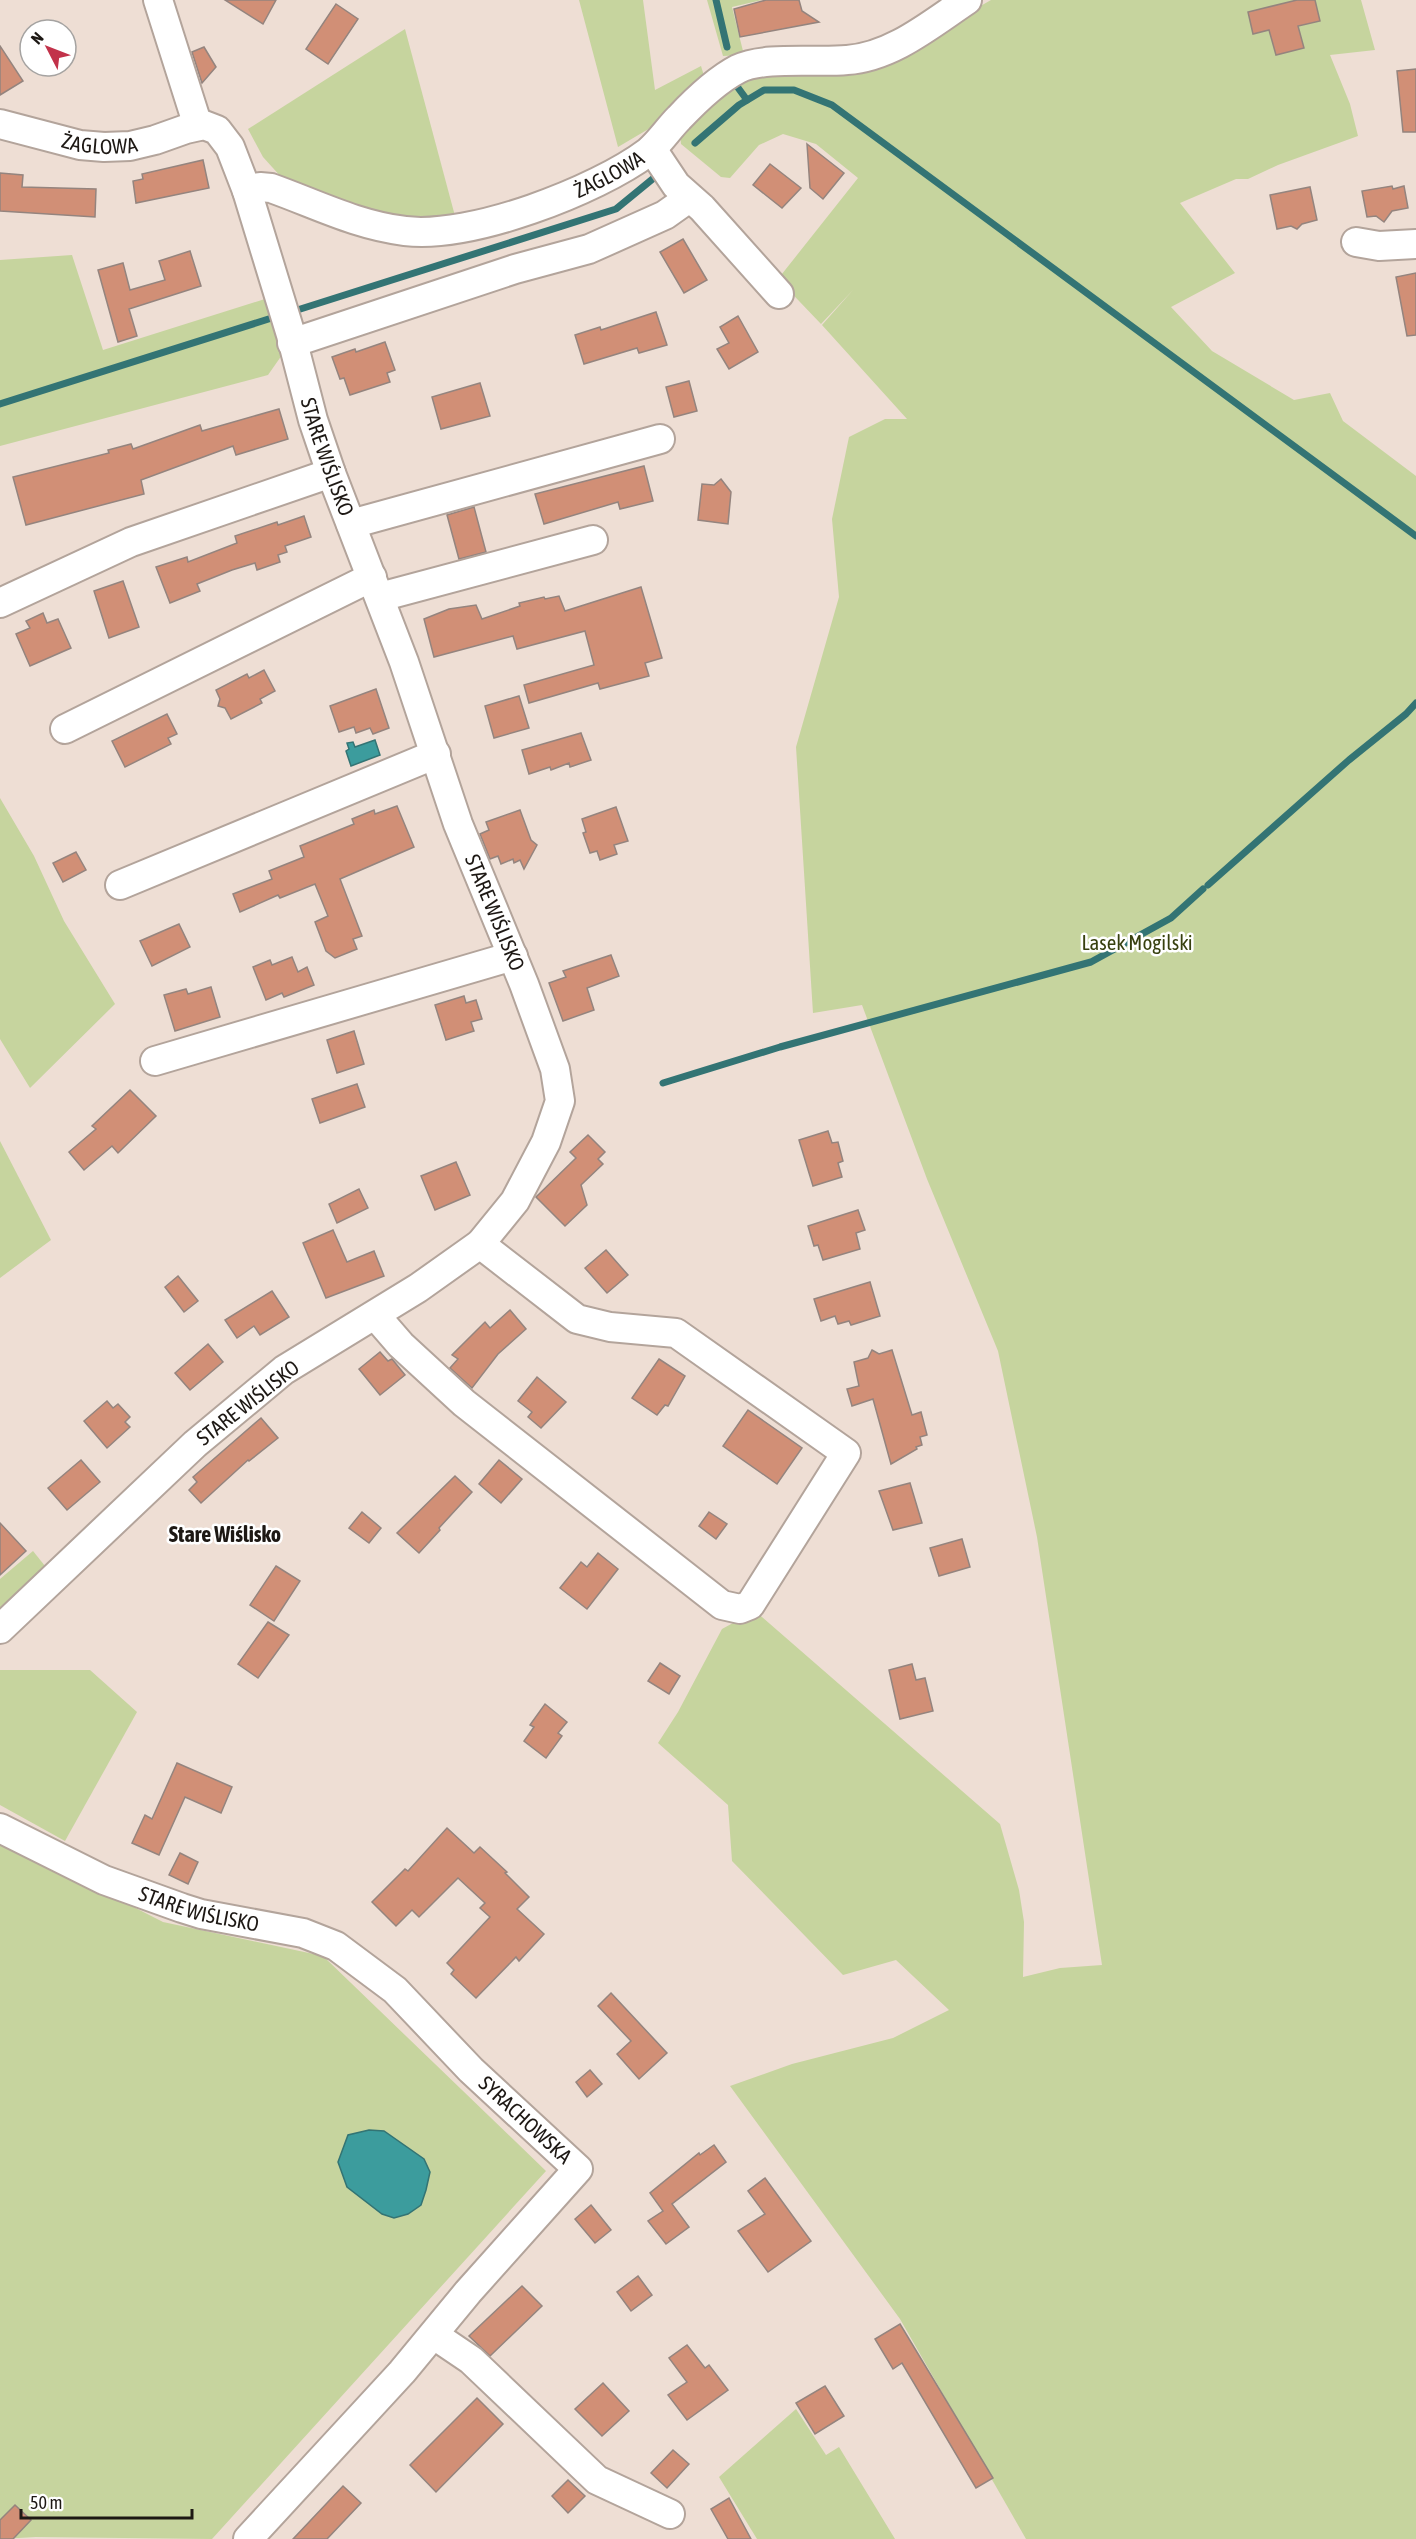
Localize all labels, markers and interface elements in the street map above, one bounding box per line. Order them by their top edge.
north arrow [18,18,78,78]
text: N [27,28,47,47]
street label: ŻAGLOWA [59,128,140,158]
street label: ŻAGLOWA [570,145,649,202]
street label: STARE WIŚLISKO [297,395,359,519]
street label: STARE WIŚLISKO [461,851,530,974]
park label: Lasek Mogilski [1081,930,1193,954]
street label: STARE WIŚLISKO [191,1355,303,1450]
district label: Stare Wiślisko [169,1521,281,1547]
street label: STARE WIŚLISKO [136,1881,261,1936]
street label: SYRACHOWSKA [475,2071,578,2168]
scale bar [21,2482,192,2520]
text: 50 m [30,2492,62,2513]

